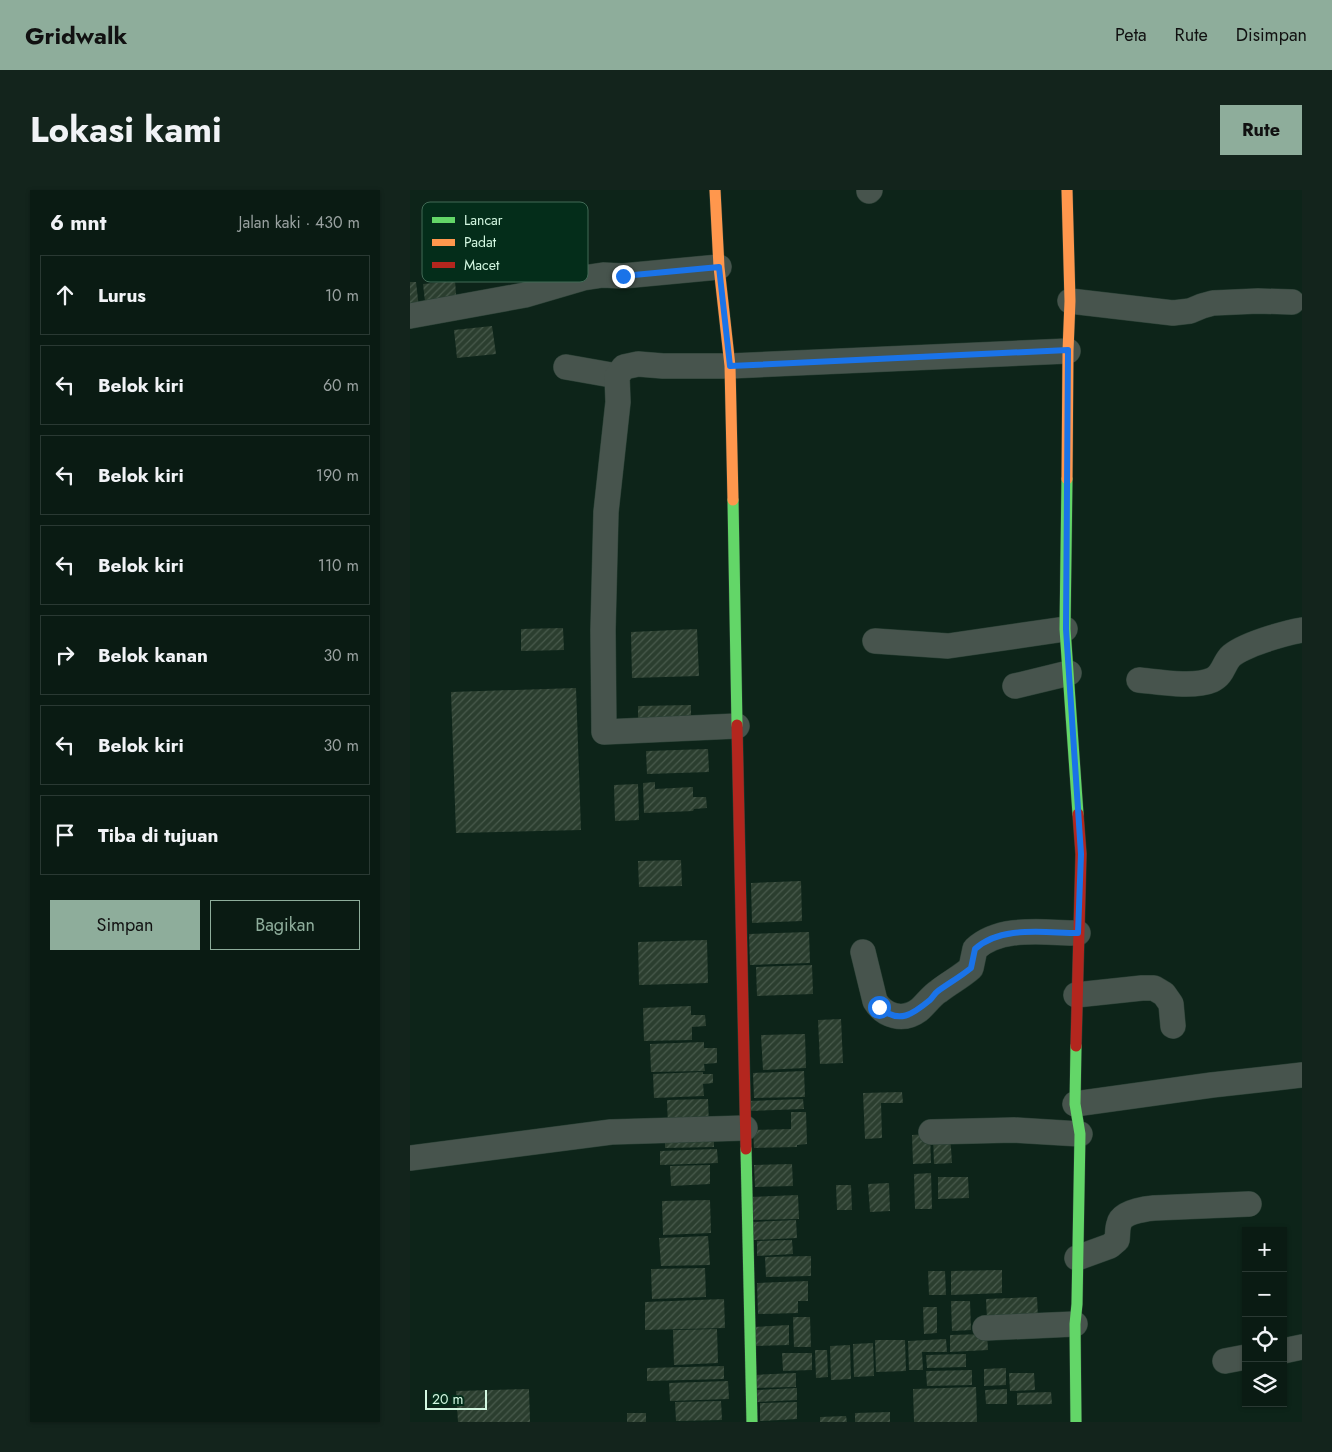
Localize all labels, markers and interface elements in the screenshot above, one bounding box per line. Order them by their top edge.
text: Gridwalk [25,18,127,53]
text: Peta [1115,22,1147,48]
text: Rute [1175,22,1208,48]
text: Disimpan [1236,22,1307,48]
text: Lokasi kami [30,105,222,155]
button: Rute [1220,105,1302,155]
legend [422,202,588,282]
text: 6 mnt [50,208,106,238]
text: Lancar [464,210,503,230]
text: Jalan kaki · 430 m [239,211,360,234]
text: Padat [464,232,497,252]
text: Macet [464,255,500,275]
route end [612,265,635,288]
icon: ahead [51,281,79,309]
text: Lurus [98,282,146,309]
text: 10 m [325,284,359,307]
icon: left [51,371,79,399]
text: Belok kiri [98,372,184,399]
text: 60 m [323,374,359,397]
icon: left [51,461,79,489]
text: Belok kiri [98,462,184,489]
text: 190 m [316,464,359,487]
icon: left [51,551,79,579]
text: Belok kiri [98,552,184,579]
text: 110 m [318,554,359,577]
icon: right [51,641,79,669]
text: Belok kanan [98,642,208,669]
text: 30 m [323,644,359,667]
icon: left [51,731,79,759]
text: Belok kiri [98,732,184,759]
text: 30 m [323,734,359,757]
icon: arrive [51,821,79,849]
text: Tiba di tujuan [98,822,218,849]
button: Simpan [50,900,200,950]
button: Bagikan [210,900,360,950]
route start [868,996,891,1019]
map controls [1242,1227,1287,1407]
button: + [1242,1227,1287,1272]
button: − [1242,1272,1287,1317]
button: locate [1242,1317,1287,1362]
button: layers [1242,1362,1287,1407]
scale bar [425,1387,488,1410]
text: 20 m [432,1389,464,1409]

